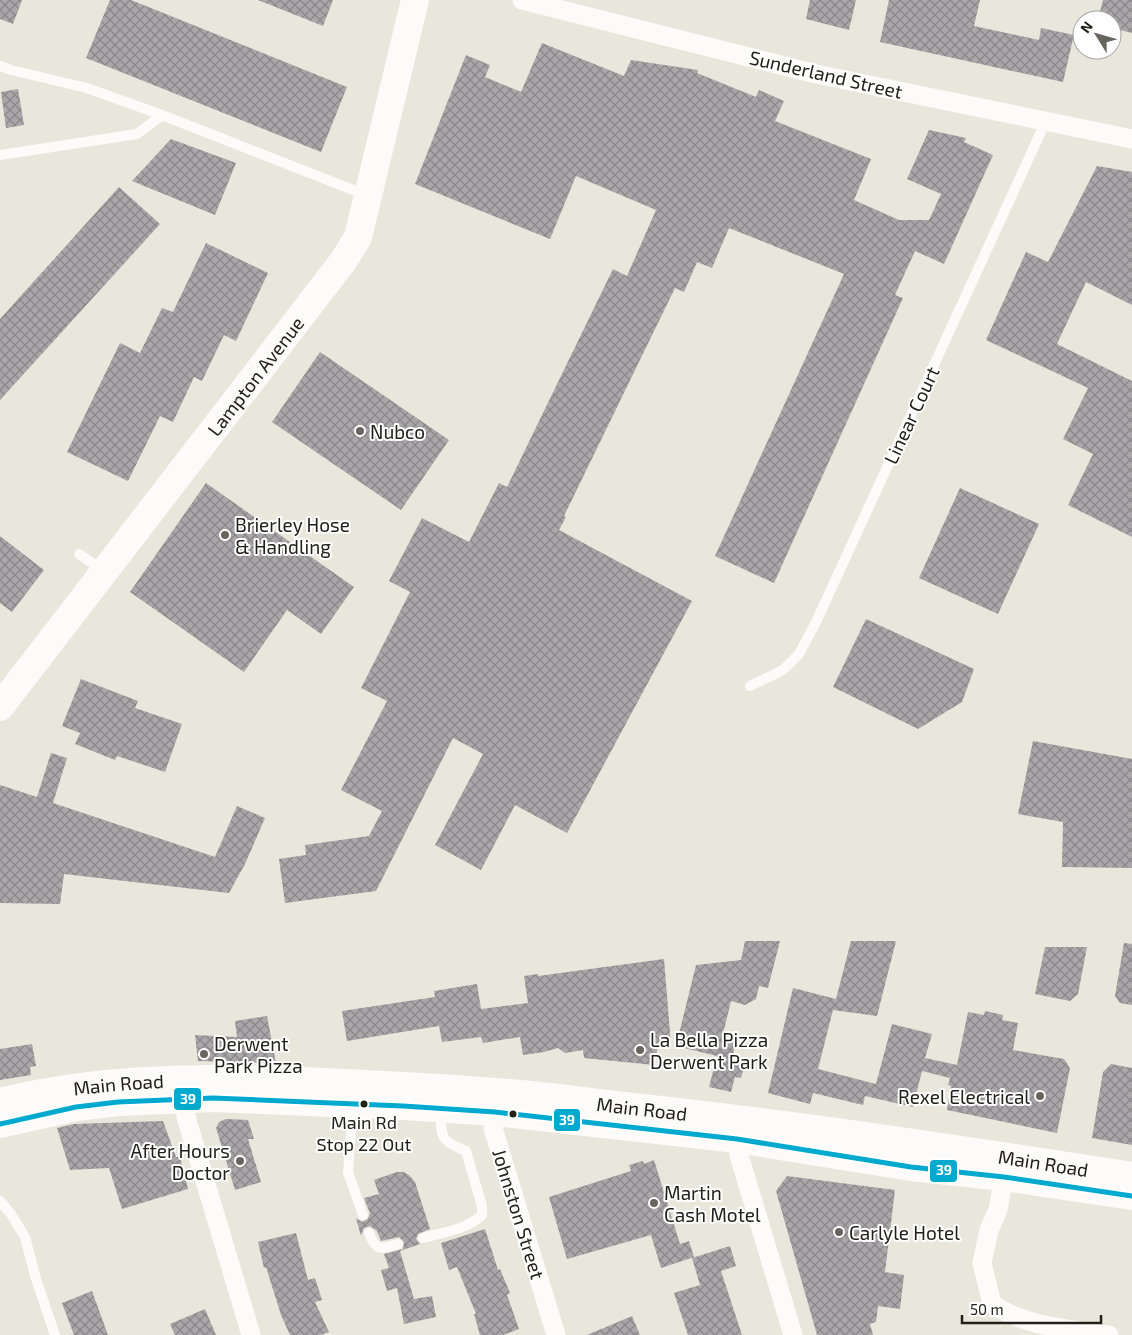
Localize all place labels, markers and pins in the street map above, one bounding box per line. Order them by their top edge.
place label: Nubco [370,420,425,443]
marker: Nubco [354,425,366,437]
place label: Brierley Hose & Handling [235,513,350,558]
marker: Brierley Hose & Handling [219,529,231,541]
place label: La Bella Pizza Derwent Park [650,1028,768,1073]
place label: Derwent Park Pizza [214,1032,303,1077]
marker: La Bella Pizza Derwent Park [634,1044,646,1056]
marker: Derwent Park Pizza [198,1048,210,1060]
place label: Rexel Electrical [898,1085,1030,1108]
marker: Rexel Electrical [1034,1090,1046,1102]
marker: Main Rd Stop 22 Out [359,1099,369,1109]
unlabelled marker [508,1109,518,1119]
place label: Main Rd Stop 22 Out [317,1111,412,1155]
place label: After Hours Doctor [131,1139,230,1184]
marker: After Hours Doctor [234,1155,246,1167]
place label: Martin Cash Motel [664,1181,761,1226]
marker: Martin Cash Motel [648,1197,660,1209]
place label: Carlyle Hotel [849,1221,960,1244]
marker: Carlyle Hotel [833,1226,845,1238]

